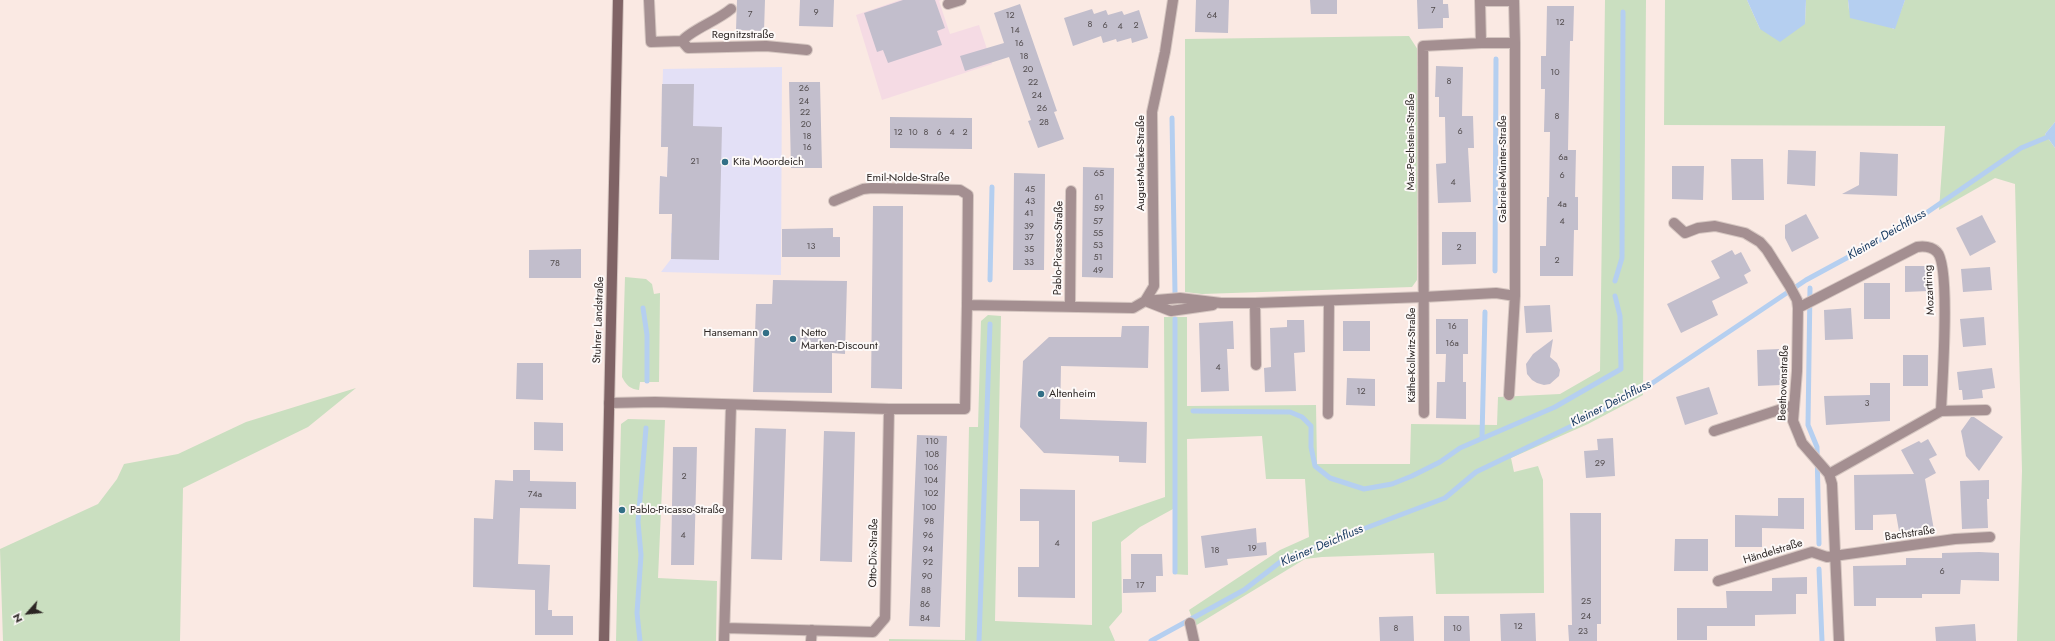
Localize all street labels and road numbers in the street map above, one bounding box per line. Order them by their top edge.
street label: Regnitzstraße [712,28,774,42]
street label: Max-Pechstein-Straße [1404,94,1418,190]
street label: August-Macke-Straße [1134,115,1148,211]
street label: Gabriele-Münter-Straße [1496,115,1510,223]
street label: Emil-Nolde-Straße [866,171,950,185]
street label: Pablo-Picasso-Straße [1052,201,1066,295]
street label: Mozartring [1922,265,1938,315]
street label: Stuhrer Landstraße [591,276,607,364]
street label: Käthe-Kollwitz-Straße [1405,308,1419,402]
street label: Beethovenstraße [1776,345,1792,421]
street label: Otto-Dix-Straße [867,518,881,588]
street label: Bachstraße [1884,524,1936,544]
street label: Händelstraße [1742,537,1804,567]

